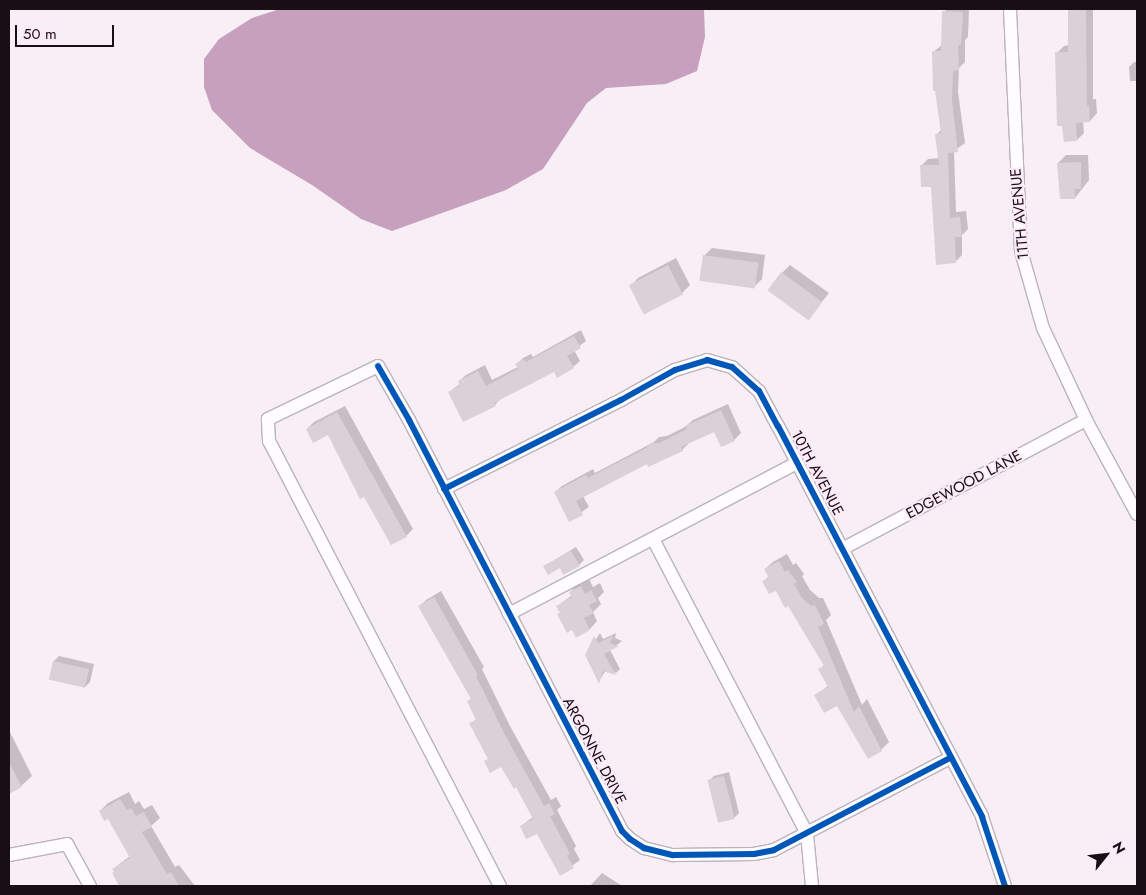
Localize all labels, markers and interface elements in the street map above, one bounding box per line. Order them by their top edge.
scale bar [18,15,116,47]
text: 50 m [23,23,57,45]
street label: 11TH AVENUE [1007,168,1033,260]
street label: 10TH AVENUE [787,427,847,519]
street label: EDGEWOOD LANE [903,447,1025,523]
street label: ARGONNE DRIVE [558,695,630,807]
north arrow [1081,830,1131,880]
text: N [1108,838,1131,857]

